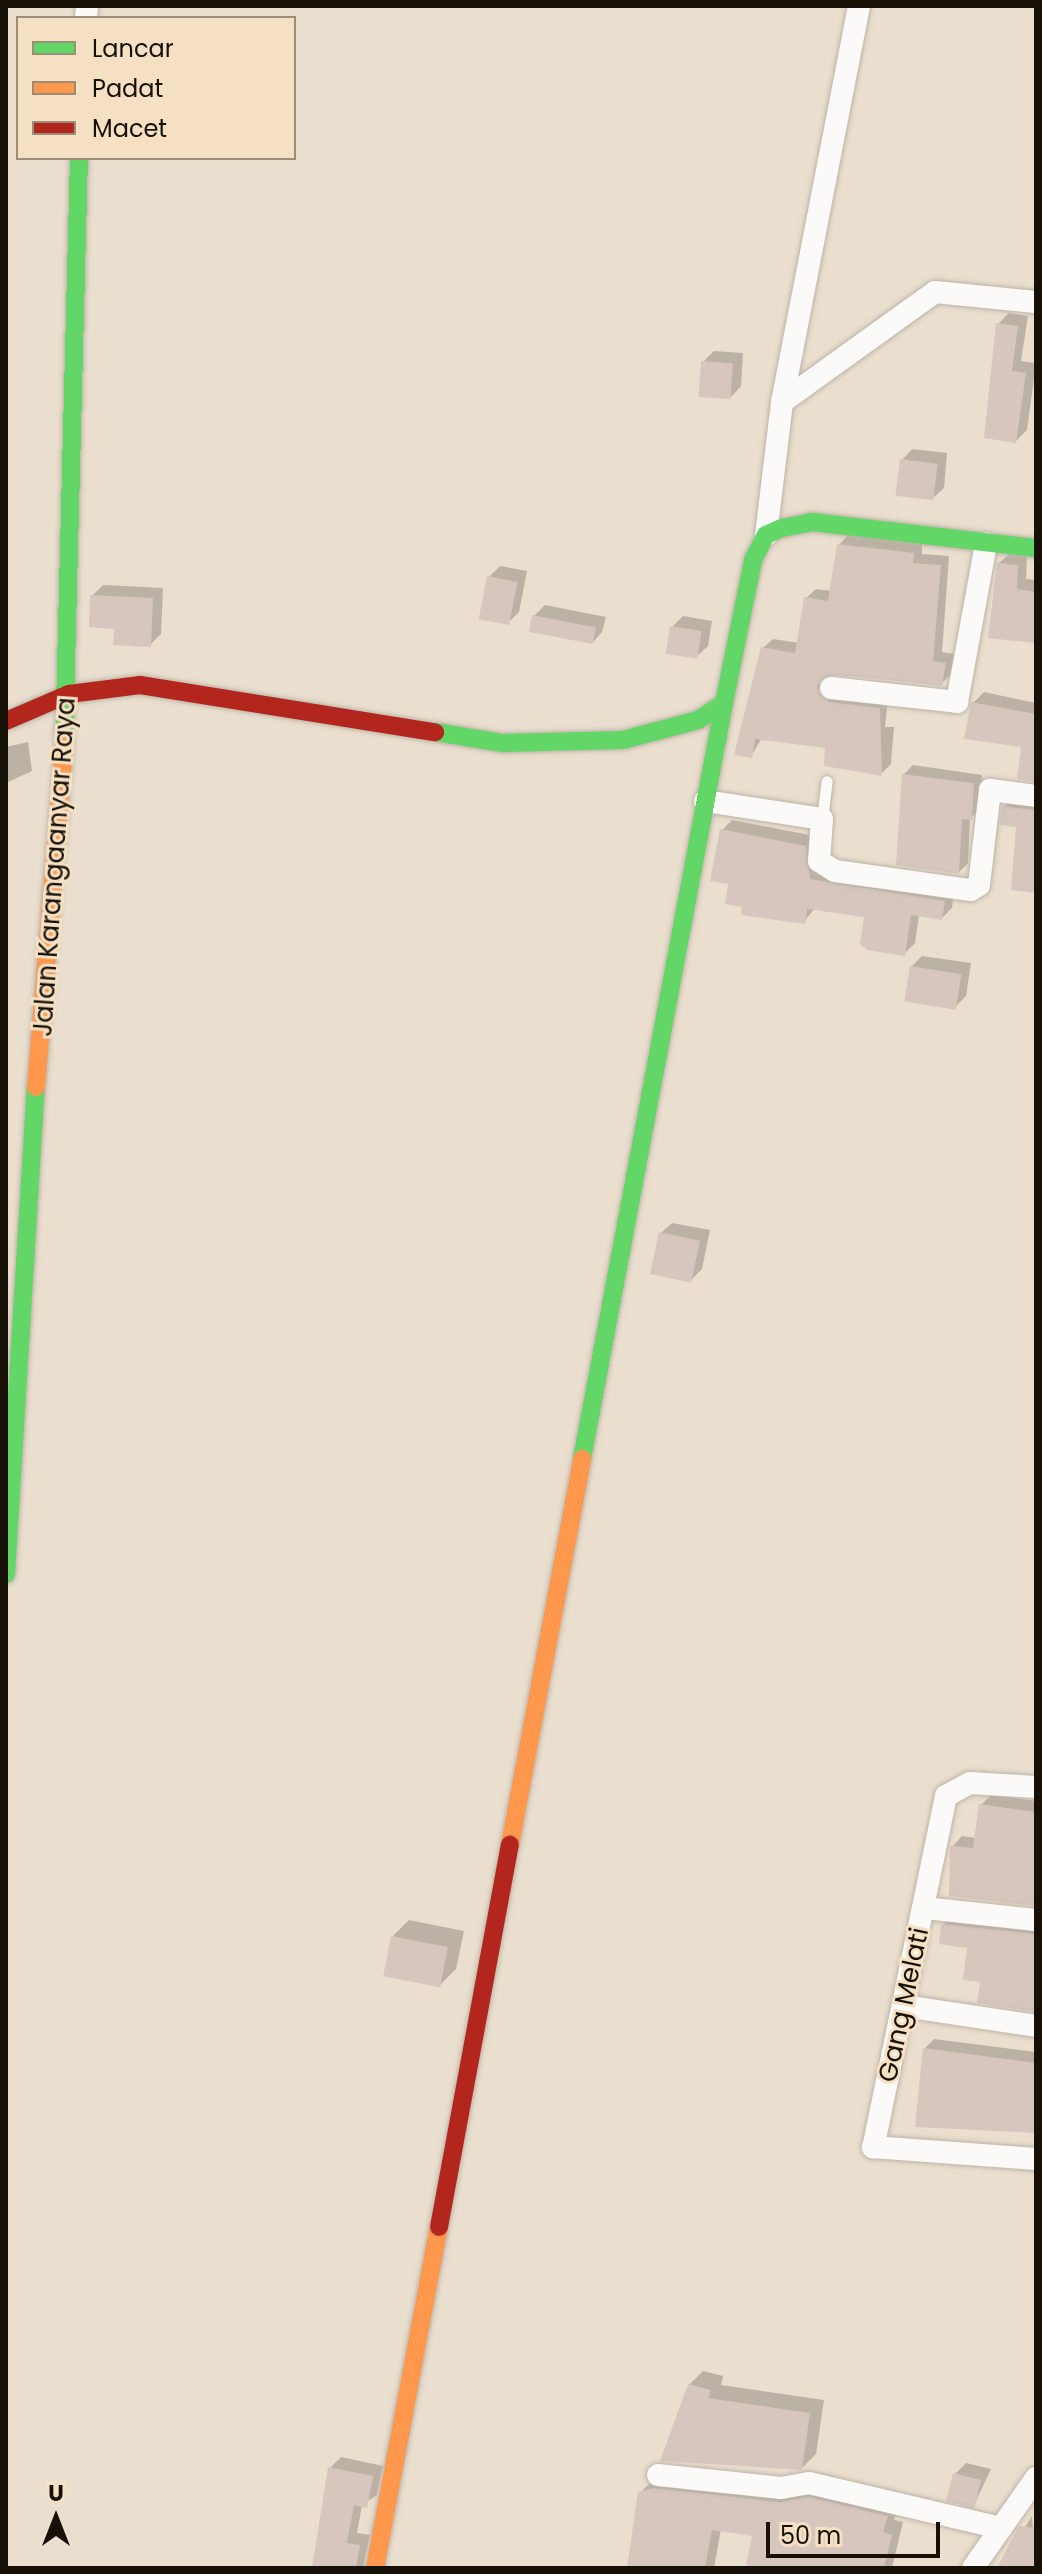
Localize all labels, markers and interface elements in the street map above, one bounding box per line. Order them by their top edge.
legend [16,16,296,160]
text: Lancar [92,32,174,65]
text: Padat [92,72,163,105]
text: Macet [92,112,167,145]
street label: Jalan Karangaanyar Raya [28,696,82,1038]
street label: Gang Melati [872,1925,936,2085]
north arrow [16,2478,96,2558]
text: U [48,2478,64,2509]
scale bar [770,2506,944,2556]
text: 50 m [780,2519,841,2552]

